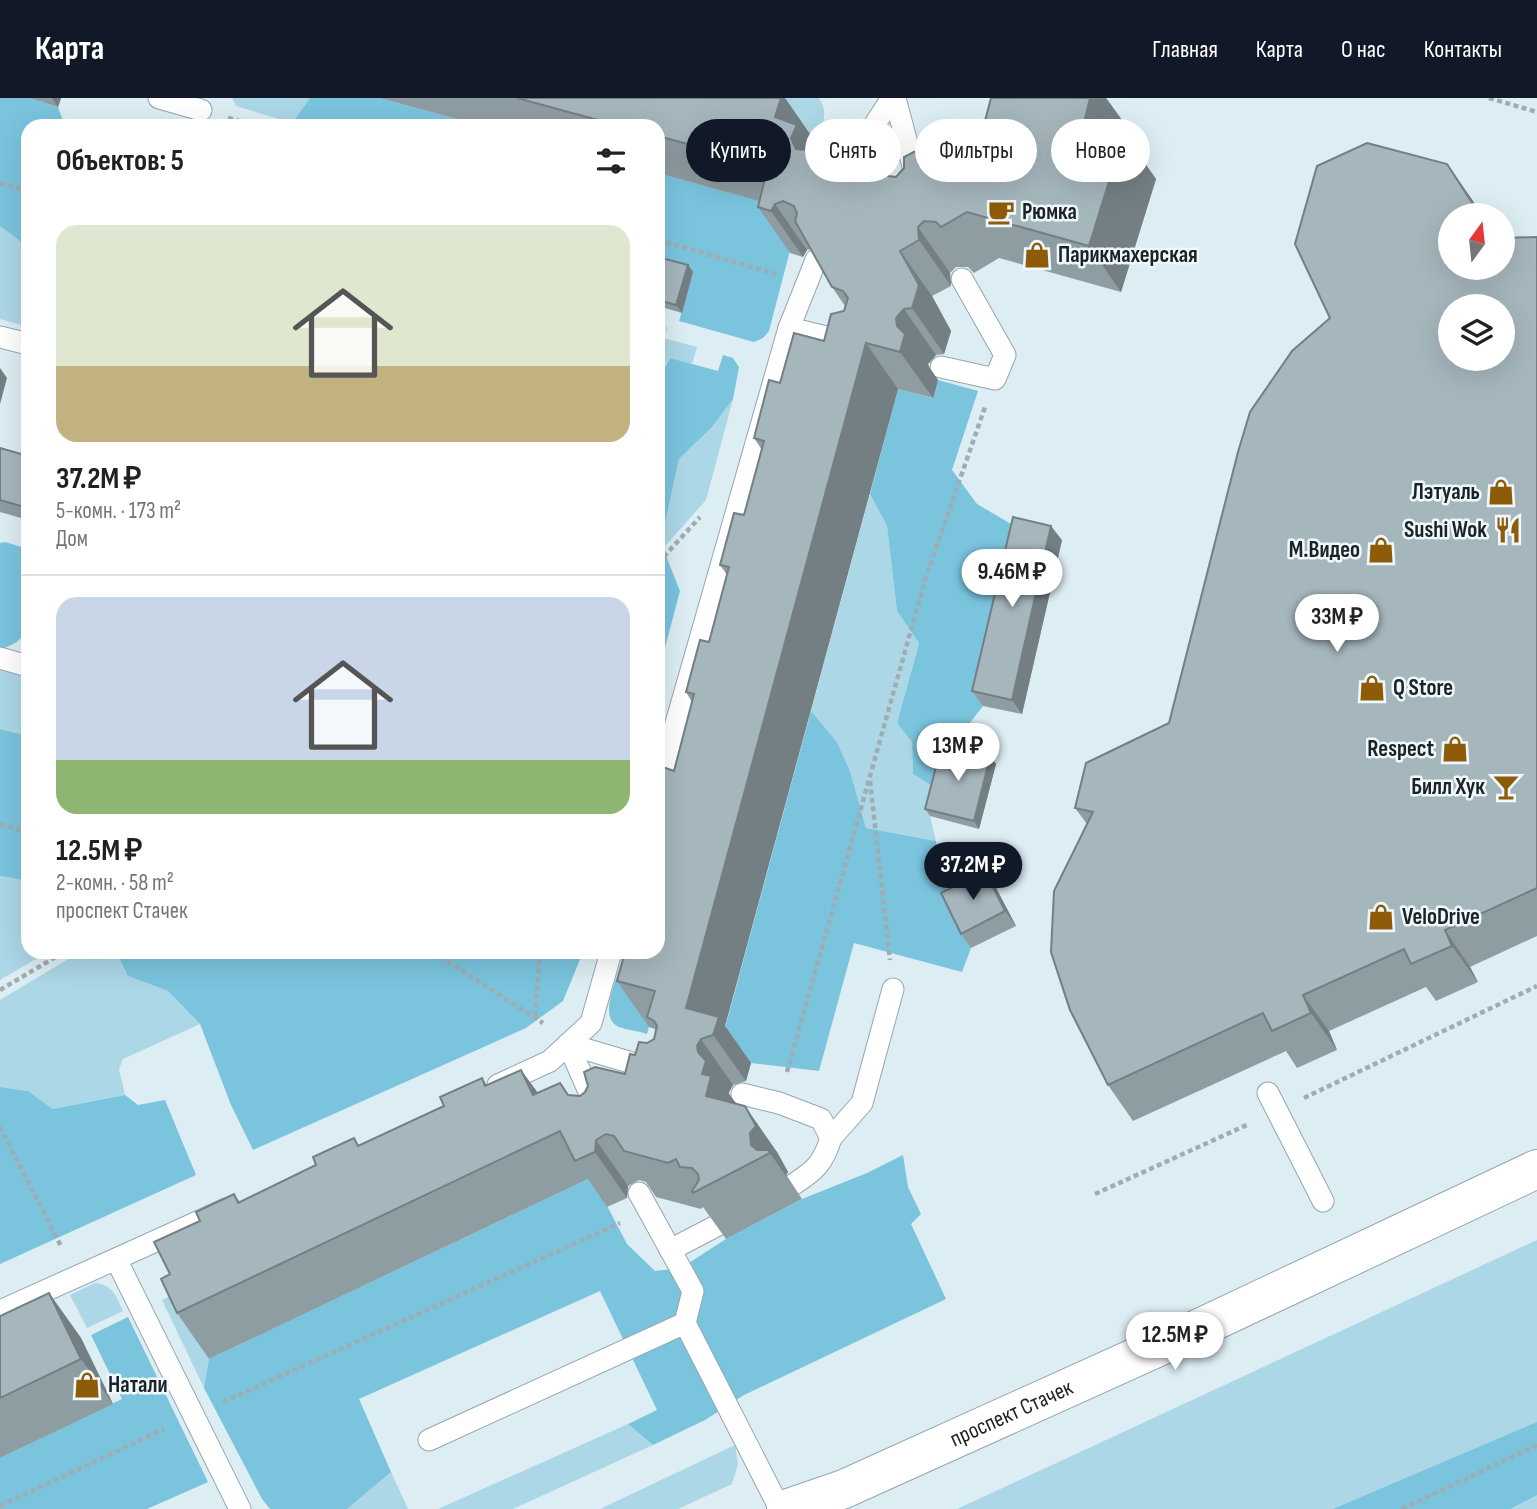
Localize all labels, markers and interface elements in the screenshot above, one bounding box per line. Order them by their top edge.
text: Карта [35,29,104,69]
text: Главная [1152,35,1218,64]
text: Карта [1256,35,1303,64]
text: О нас [1341,35,1386,64]
text: Контакты [1424,35,1502,64]
chip: Купить [686,119,791,182]
chip: Снять [805,119,901,182]
chip: Фильтры [915,119,1037,182]
chip: Новое [1051,119,1150,182]
icon: filters [592,142,630,180]
text: Объектов: 5 [56,143,184,179]
cafe icon: Рюмка [986,197,1016,227]
place label: Рюмка [1022,198,1077,226]
north arrow [1438,203,1516,280]
map controls [1438,203,1515,371]
shop icon: Парикмахерская [1022,240,1052,270]
place label: Парикмахерская [1058,241,1198,269]
icon: home [280,270,406,396]
button: layers [1438,294,1515,371]
text: 37.2M ₽ [56,461,141,497]
shop icon: Лэтуаль [1486,477,1516,507]
place label: Лэтуаль [1412,478,1480,506]
text: 5-комн. · 173 m² [56,497,181,525]
restaurant icon: Sushi Wok [1493,515,1523,545]
place label: Sushi Wok [1404,516,1487,544]
text: Дом [56,525,88,553]
shop icon: М.Видео [1366,535,1396,565]
place label: М.Видео [1289,536,1360,564]
pin: 9.46M ₽ [947,550,1077,609]
text: 9.46M ₽ [978,558,1046,586]
pin: 33M ₽ [1288,594,1386,654]
text: 33M ₽ [1311,603,1363,631]
icon: home [280,642,406,768]
shop icon: Q Store [1357,673,1387,703]
place label: Q Store [1393,674,1453,702]
pin: 13M ₽ [909,724,1007,783]
text: 13M ₽ [933,732,983,760]
shop icon: Respect [1440,734,1470,764]
place label: Respect [1367,735,1434,763]
bar icon: Билл Хук [1491,772,1521,802]
place label: Билл Хук [1411,773,1485,801]
text: 12.5M ₽ [56,833,142,869]
pin: 37.2M ₽ [908,842,1038,902]
text: 37.2M ₽ [940,851,1006,879]
text: 2-комн. · 58 m² [56,869,174,897]
text: проспект Стачек [56,897,188,925]
shop icon: VeloDrive [1366,902,1396,932]
place label: VeloDrive [1402,903,1480,931]
pin: 12.5M ₽ [1110,1312,1240,1372]
text: 12.5M ₽ [1142,1321,1208,1349]
shop icon: Натали [72,1370,102,1400]
place label: Натали [108,1371,168,1399]
street label: проспект Стачек [946,1373,1077,1453]

